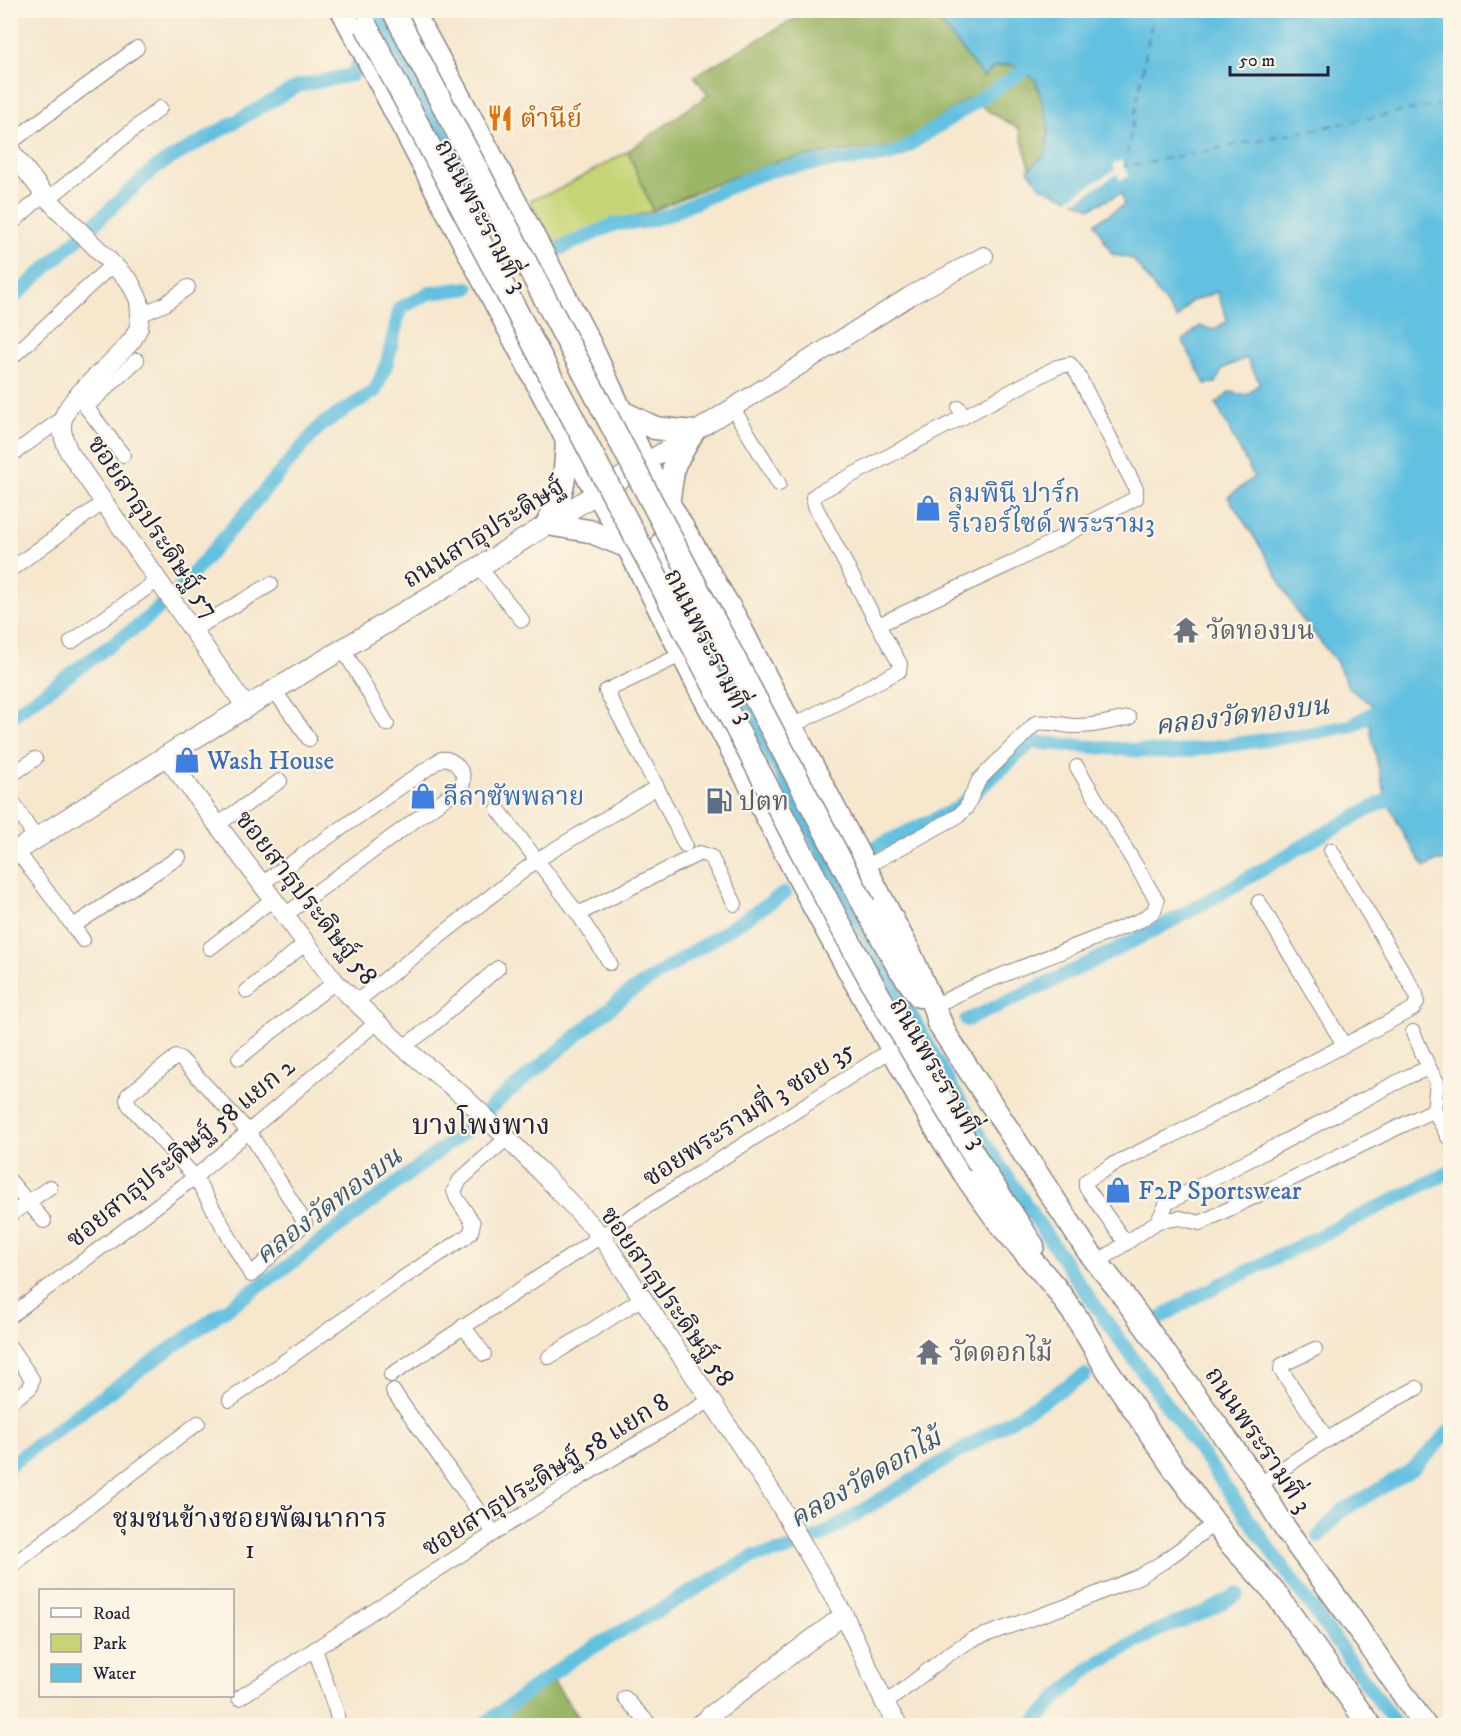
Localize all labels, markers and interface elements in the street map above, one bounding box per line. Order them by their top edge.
scale bar [1230,39,1328,77]
text: 50 m [1239,50,1275,72]
place label: ตำนีย์ [520,102,582,136]
restaurant icon: ตำนีย์ [485,103,515,133]
street label: ถนนพระรามที่ 3 [426,131,539,298]
street label: ซอยสาธุประดิษฐ์ 57 [79,428,227,625]
street label: ถนนสาธุประดิษฐ์ [396,469,571,596]
place label: ลุมพินี ปาร์ก ริเวอร์ไซด์ พระราม3 [948,477,1155,541]
shop icon: ลุมพินี ปาร์ก ริเวอร์ไซด์ พระราม3 [913,493,943,523]
street label: ถนนพระรามที่ 3 [656,561,765,729]
temple icon: วัดทองบน [1171,615,1201,645]
place label: วัดทองบน [1206,615,1315,648]
water label: คลองวัดทองบน [1153,688,1331,744]
shop icon: Wash House [172,745,202,775]
place label: Wash House [206,745,334,778]
shop icon: ลีลาซัพพลาย [408,781,438,811]
place label: ลีลาซัพพลาย [443,781,584,814]
fuel station icon: ปตท [704,786,734,816]
place label: ปตท [739,786,789,819]
street label: ซอยสาธุประดิษฐ์ 58 [227,803,385,992]
street label: ถนนพระรามที่ 3 [881,989,998,1154]
street label: ซอยพระรามที่ 3 ซอย 35 [635,1030,861,1195]
street label: ซอยสาธุประดิษฐ์ 58 แยก 2 [59,1050,302,1256]
district label: บางโพงพาง [412,1105,550,1143]
water label: คลองวัดทองบน [248,1139,409,1272]
shop icon: F2P Sportswear [1103,1175,1133,1205]
place label: F2P Sportswear [1138,1175,1302,1208]
street label: ซอยสาธุประดิษฐ์ 58 [592,1200,742,1394]
place label: วัดดอกไม้ [949,1334,1053,1370]
temple icon: วัดดอกไม้ [914,1337,944,1367]
street label: ถนนพระรามที่ 3 [1197,1358,1322,1519]
street label: ซอยสาธุประดิษฐ์ 58 แยก 8 [415,1385,676,1565]
water label: คลองวัดดอกไม้ [782,1417,952,1536]
district label: ชุมชนข้างซอยพัฒนาการ 1 [113,1502,387,1567]
legend [39,1589,234,1697]
text: Road [93,1603,130,1625]
text: Park [93,1633,127,1655]
text: Water [92,1663,136,1685]

